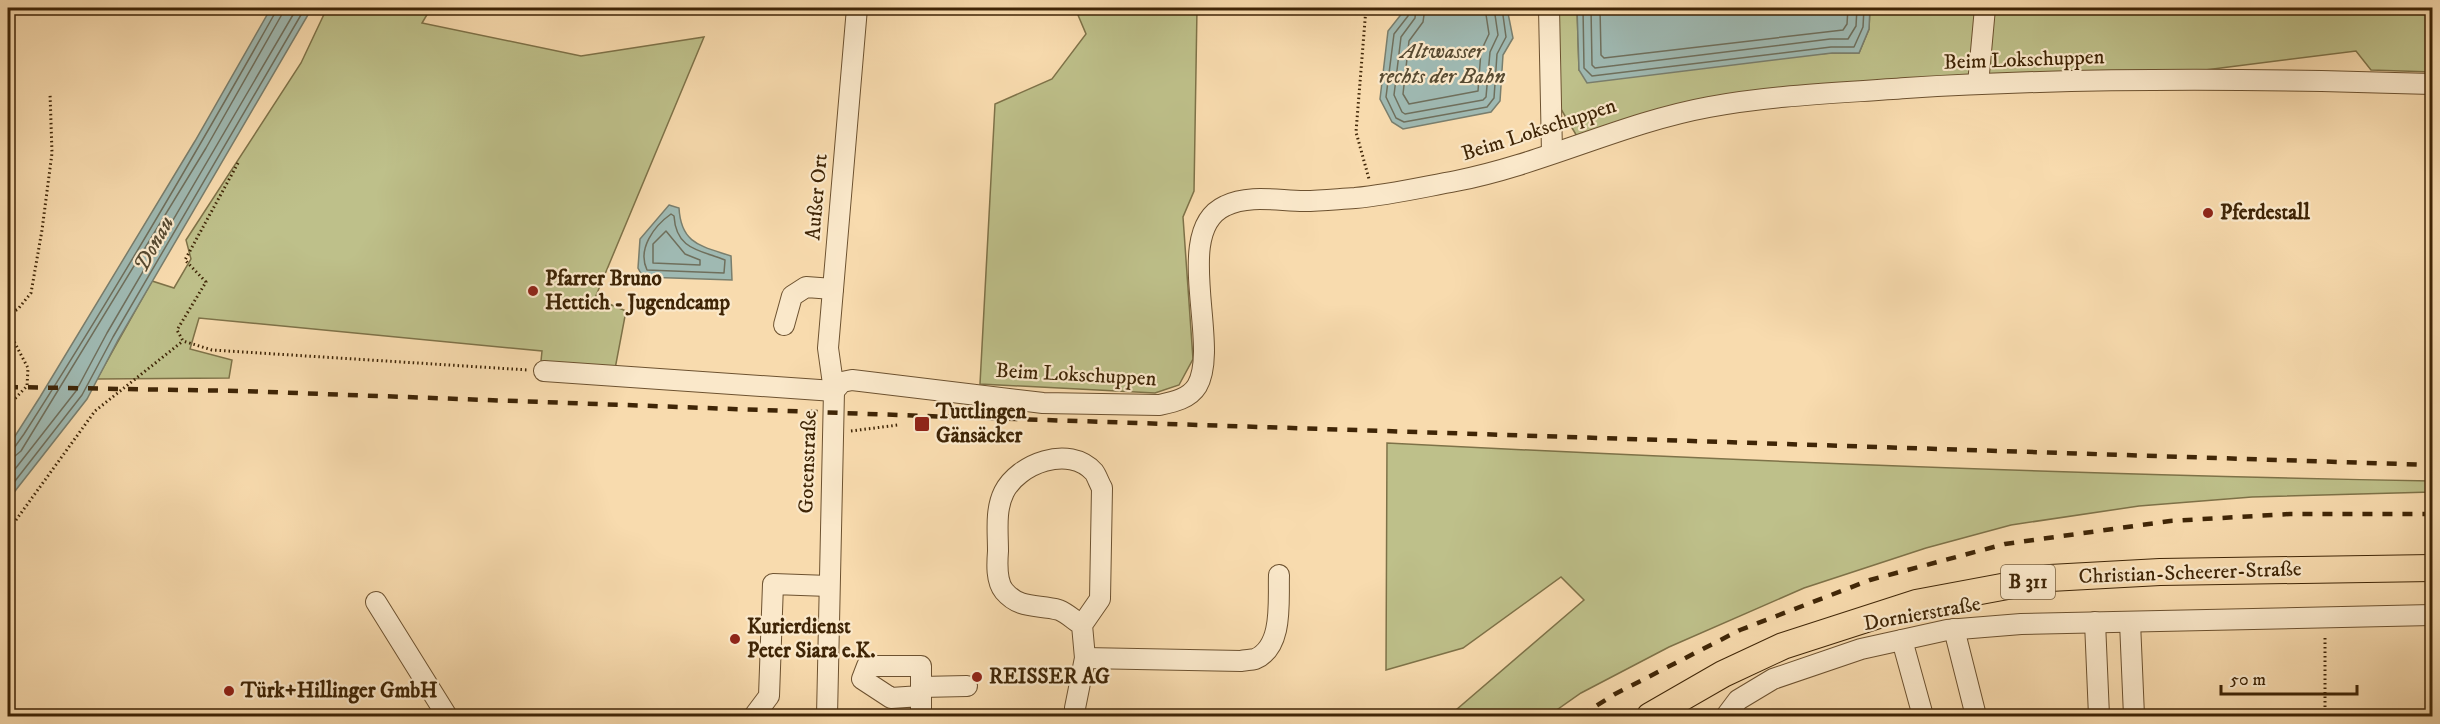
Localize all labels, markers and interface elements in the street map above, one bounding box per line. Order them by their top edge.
water label: Altwasser rechts der Bahn [1379,38,1505,90]
street label: Beim Lokschuppen [1943,44,2105,76]
street label: Beim Lokschuppen [1458,93,1620,167]
street label: Außer Ort [800,152,834,241]
place label: Pferdestall [2220,200,2310,226]
marker: Pferdestall [2201,206,2215,220]
water label: Donau [128,211,180,277]
place label: Pfarrer Bruno Hettich - Jugendcamp [545,266,731,316]
marker: Pfarrer Bruno Hettich - Jugendcamp [526,284,540,298]
street label: Beim Lokschuppen [995,358,1157,392]
place label: Tuttlingen Gänsäcker [935,399,1028,449]
street label: Gotenstraße [793,410,823,514]
marker: Tuttlingen Gänsäcker [913,415,931,433]
street label: Christian-Scheerer-Straße [2078,556,2302,590]
road number: B 311 [2001,565,2055,599]
street label: Dornierstraße [1861,591,1983,637]
place label: Kurierdienst Peter Siara e.K. [747,614,876,664]
marker: Kurierdienst Peter Siara e.K. [728,632,742,646]
scale bar [2221,658,2358,696]
place label: REISSER AG [989,664,1110,690]
text: 50 m [2230,669,2266,691]
marker: REISSER AG [970,670,984,684]
place label: Türk+Hillinger GmbH [240,678,438,704]
marker: Türk+Hillinger GmbH [222,684,236,698]

